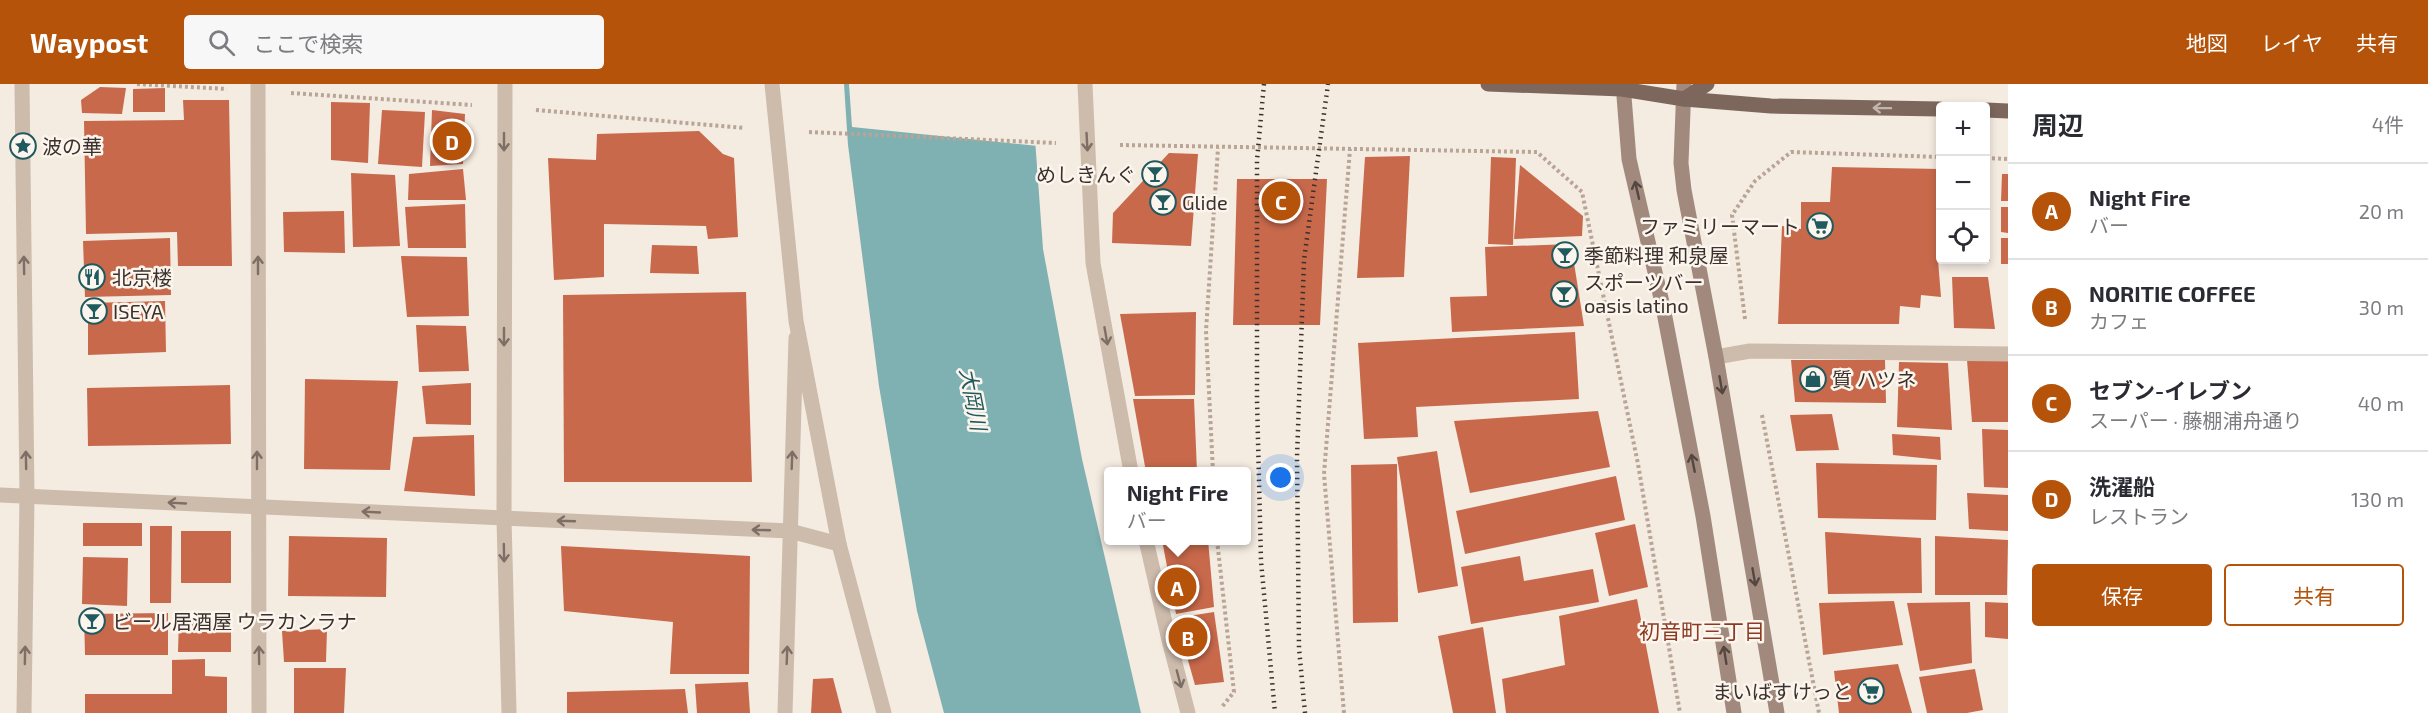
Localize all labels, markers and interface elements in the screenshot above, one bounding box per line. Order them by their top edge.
search box [184,15,604,69]
text: Waypost [30,25,148,59]
icon: search [205,26,238,59]
text: ここで検索 [253,30,363,56]
text: 地図 [2186,30,2228,55]
text: レイヤ [2261,30,2323,55]
text: 共有 [2356,30,2398,55]
one-way arrow [1873,102,1893,114]
map controls [1936,102,1990,264]
button: + [1936,102,1990,156]
text: 周辺 [2032,109,2084,140]
text: 4件 [2372,112,2404,136]
pin: D [432,118,472,164]
place icon: 波の華 [8,131,38,161]
one-way arrow [498,132,510,152]
one-way arrow [1082,132,1093,152]
place label: 波の華 [42,134,102,158]
button: − [1936,156,1990,210]
bar icon: めしきんぐ [1140,159,1170,189]
place label: めしきんぐ [1036,162,1136,186]
pin: C [1262,178,1300,224]
one-way arrow [1631,180,1643,199]
text: Night Fire [2089,184,2191,210]
bar icon: Glide [1148,187,1178,217]
place label: Glide [1182,190,1228,214]
text: A [2045,199,2058,223]
text: 20 m [2359,199,2404,223]
button: locate [1936,210,1990,264]
supermarket icon: ファミリーマート [1805,211,1835,241]
text: バー [2089,213,2129,237]
place label: ファミリーマート [1640,214,1800,238]
bar icon: 季節料理 和泉屋 [1550,240,1580,270]
place label: 季節料理 和泉屋 [1584,243,1728,267]
one-way arrow [18,255,30,275]
one-way arrow [252,255,264,275]
restaurant icon: 北京楼 [77,262,107,292]
place label: 北京楼 [112,265,172,289]
place label: スポーツバー oasis latino [1584,270,1704,317]
bar icon: スポーツバー oasis latino [1549,279,1579,309]
text: NORITIE COFFEE [2089,280,2256,306]
text: B [2045,295,2058,319]
text: 30 m [2359,295,2404,319]
bar icon: ISEYA [79,296,109,326]
place label: ISEYA [113,299,164,323]
text: カフェ [2089,309,2149,333]
one-way arrow [1101,326,1112,345]
one-way arrow [498,327,510,347]
shop icon: 質 ハツネ [1798,364,1828,394]
water label: 大岡川 [956,366,993,434]
place label: 質 ハツネ [1832,367,1916,391]
one-way arrow [1716,374,1727,394]
text: セブン-イレブン [2089,377,2252,403]
text: C [2046,391,2057,415]
text: 40 m [2358,391,2404,415]
text: スーパー · 藤棚浦舟通り [2089,408,2302,432]
one-way arrow [20,450,32,470]
one-way arrow [251,450,263,470]
one-way arrow [787,450,798,470]
one-way arrow [1687,454,1698,473]
your location [1266,463,1295,492]
popup [1104,467,1251,545]
text: 洗濯船 [2089,473,2155,499]
text: Night Fire [1127,479,1228,505]
text: D [2045,487,2058,511]
text: 130 m [2351,487,2404,511]
one-way arrow [167,497,187,508]
text: レストラン [2089,504,2189,528]
one-way arrow [362,507,382,518]
text: バー [1127,508,1167,532]
one-way arrow [557,516,577,527]
one-way arrow [751,524,771,535]
one-way arrow [499,543,510,563]
pin: A [1158,564,1196,610]
button: 保存 [2032,564,2212,626]
button: 共有 [2224,564,2404,626]
one-way arrow [1749,567,1760,586]
bar icon: ビール居酒屋 ウラカンラナ [77,606,107,636]
place label: ビール居酒屋 ウラカンラナ [112,609,356,633]
pin: B [1168,614,1208,660]
district label: 初音町三丁目 [1639,618,1765,643]
one-way arrow [19,645,31,665]
one-way arrow [253,645,265,665]
one-way arrow [781,645,792,665]
one-way arrow [1720,646,1731,666]
one-way arrow [1174,669,1185,688]
supermarket icon: まいばすけっと [1856,676,1886,706]
place label: まいばすけっと [1712,679,1852,703]

